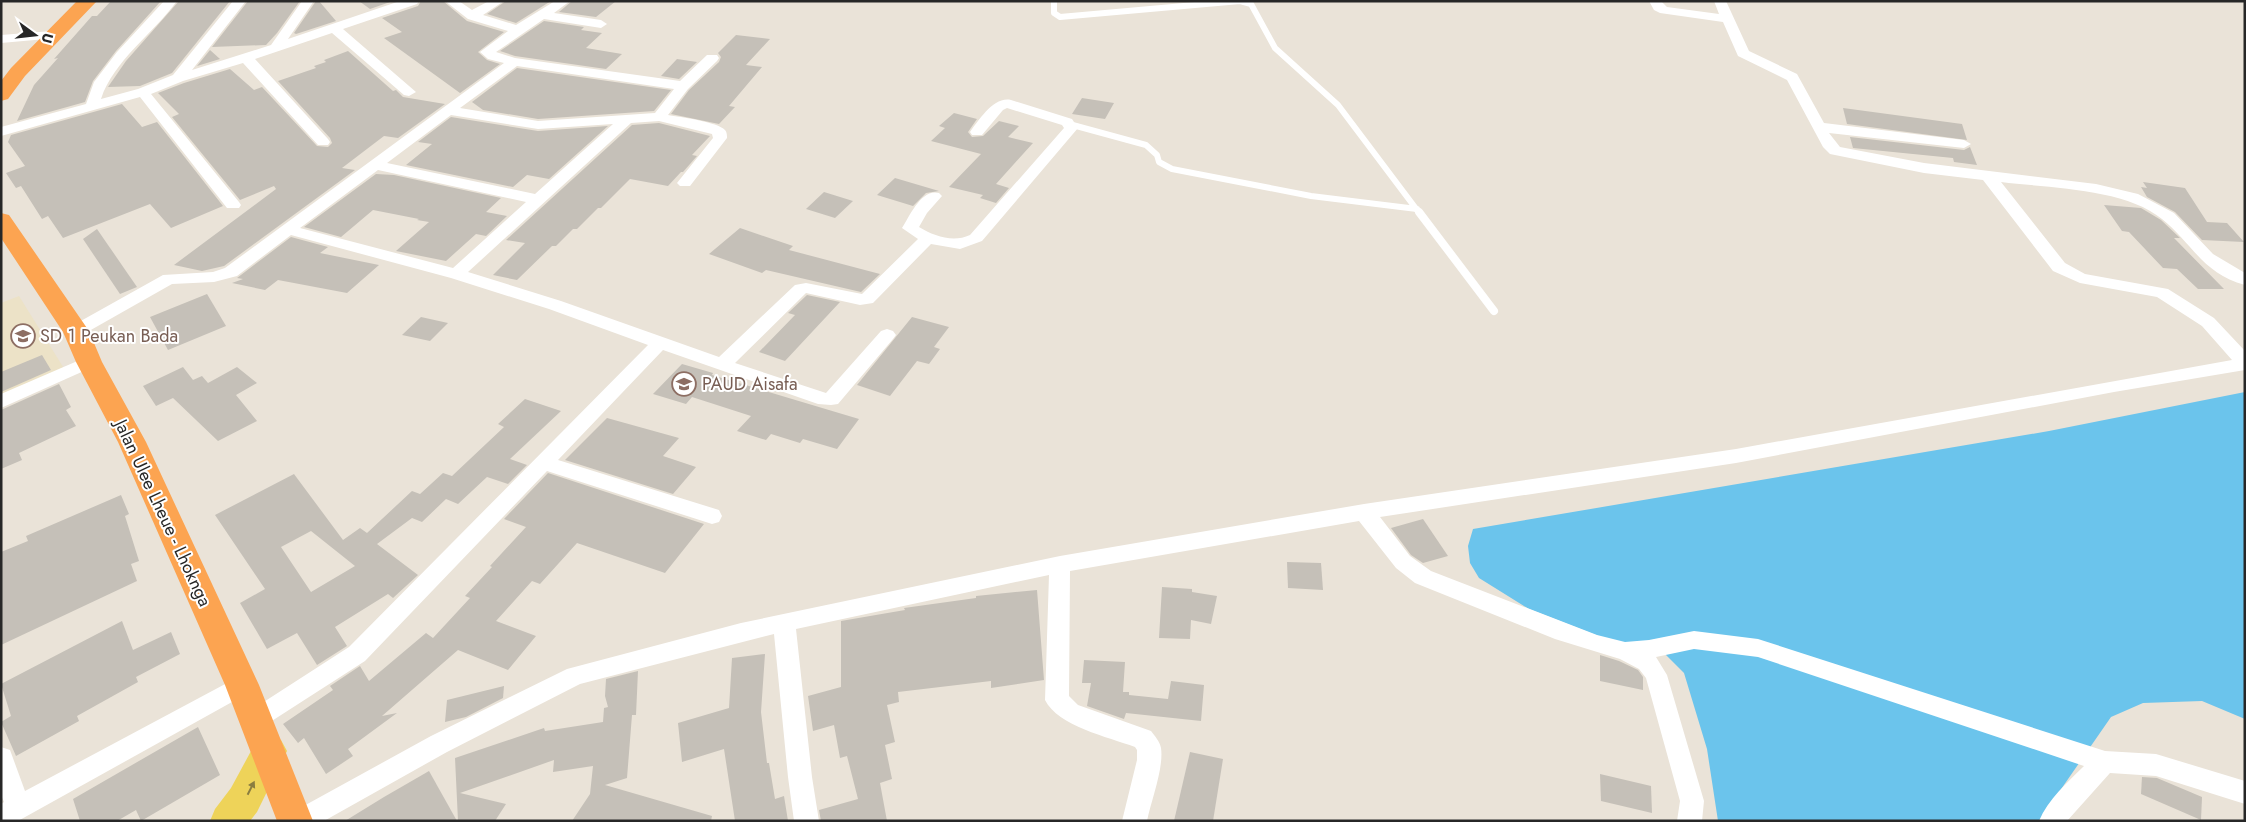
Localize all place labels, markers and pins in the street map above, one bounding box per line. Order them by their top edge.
school or university icon: SD 1 Peukan Bada [10,323,36,349]
place label: SD 1 Peukan Bada [40,323,178,349]
school or university icon: PAUD Aisafa [671,371,697,397]
place label: PAUD Aisafa [702,371,798,397]

